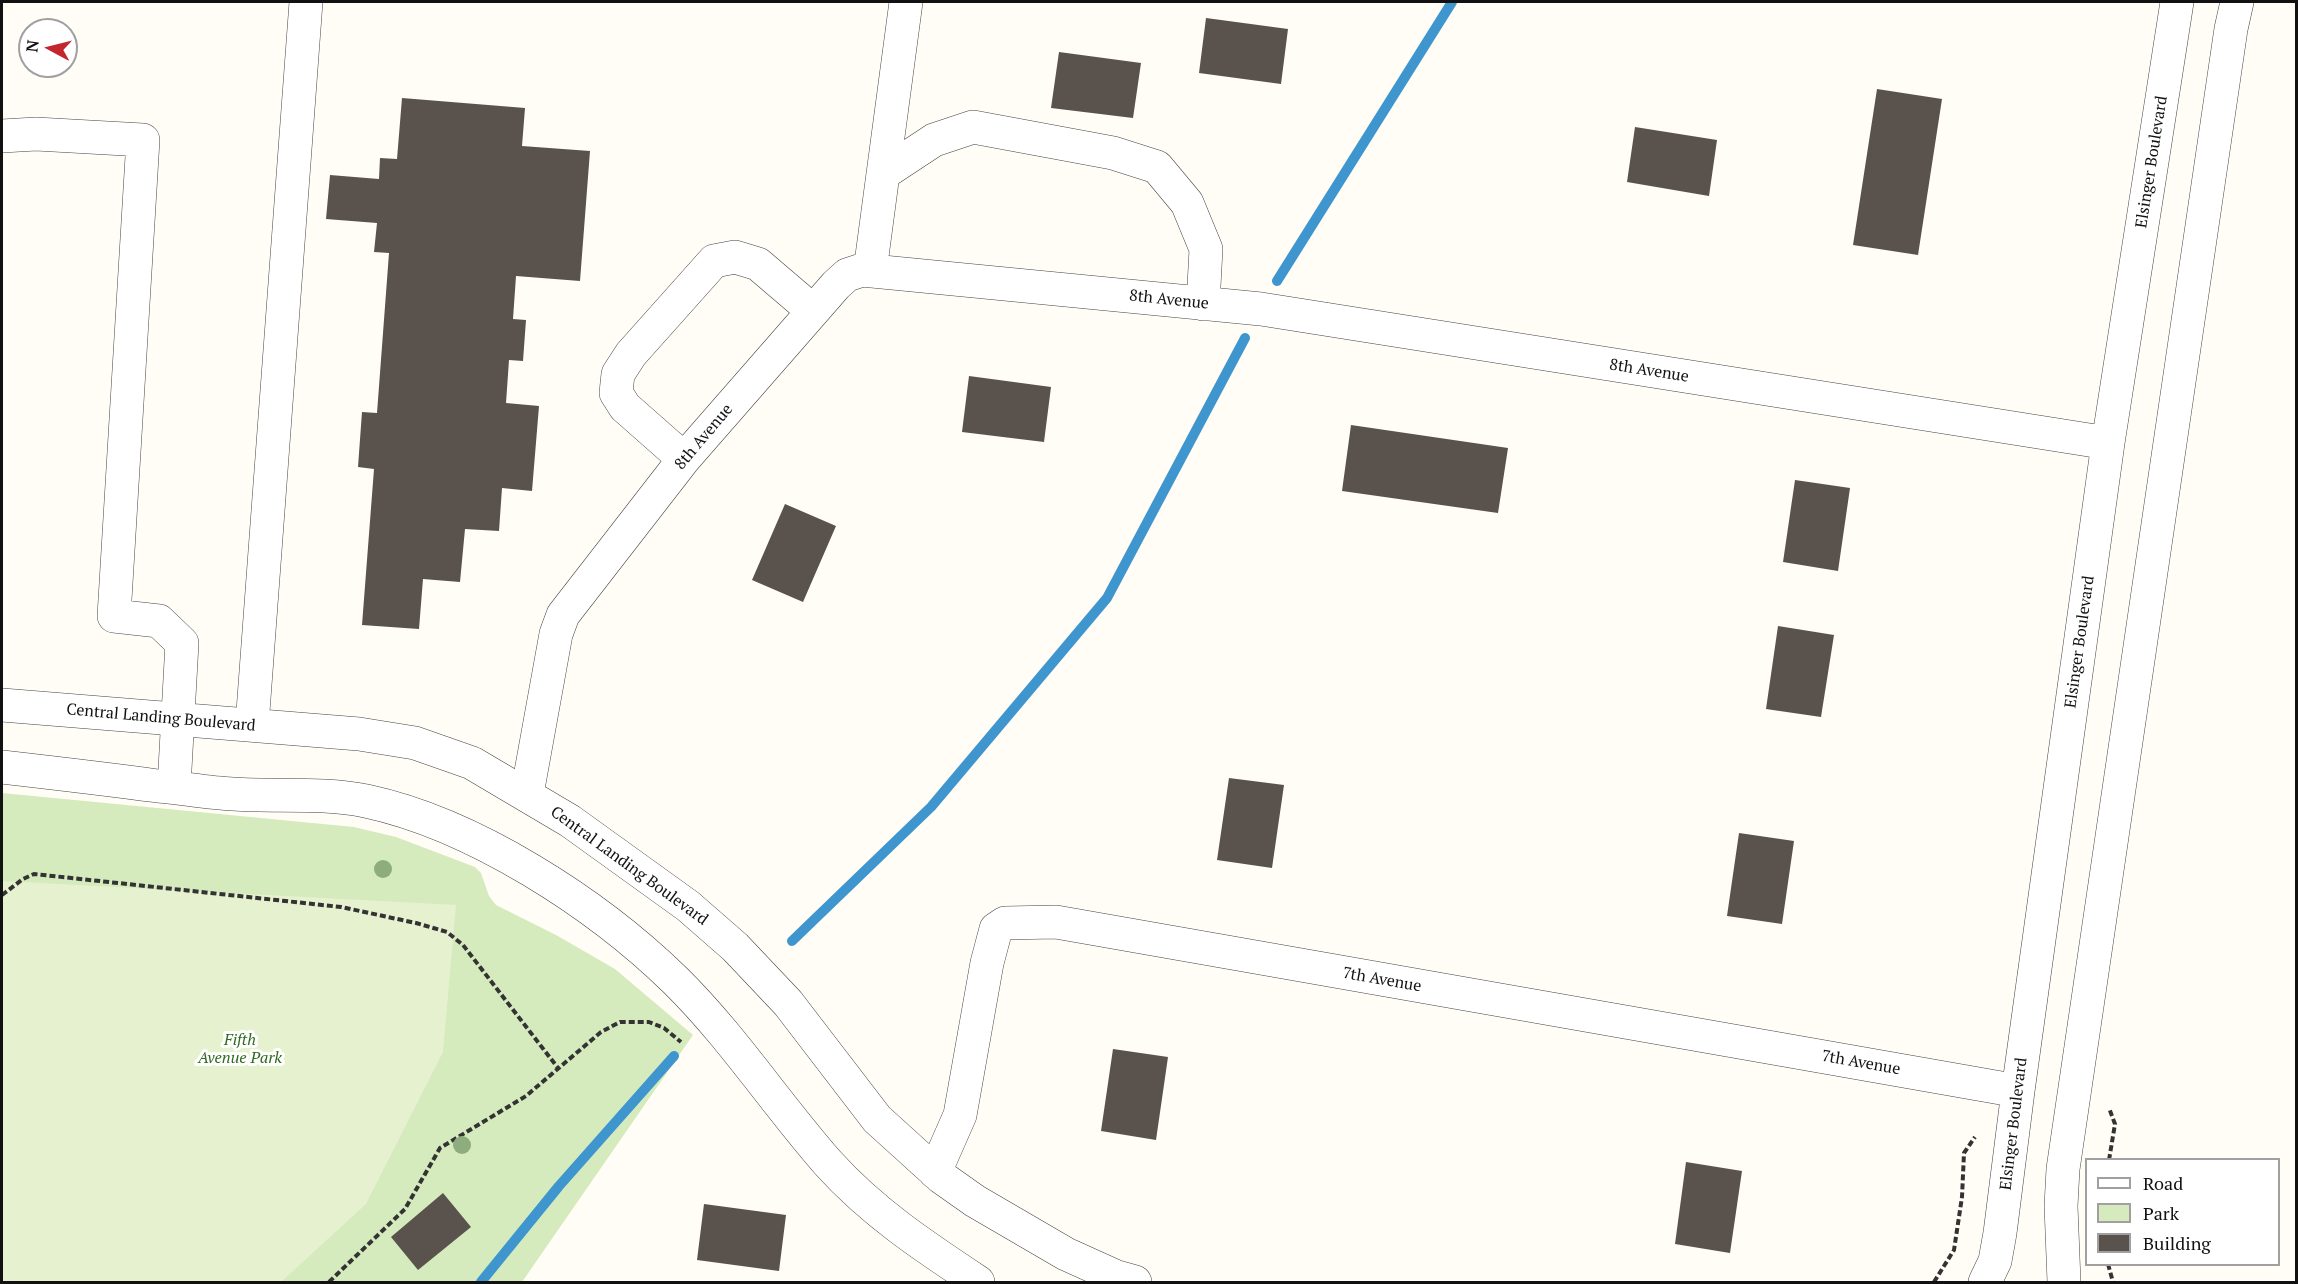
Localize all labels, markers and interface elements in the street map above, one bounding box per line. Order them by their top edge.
north arrow [18,18,78,78]
text: N [20,39,44,53]
street label: Elsinger Boulevard [2132,95,2172,229]
street label: 8th Avenue [1128,286,1210,314]
street label: 8th Avenue [1608,355,1690,387]
street label: 8th Avenue [671,400,737,474]
street label: Elsinger Boulevard [2061,575,2099,709]
street label: Central Landing Boulevard [66,700,256,736]
street label: Central Landing Boulevard [547,802,711,930]
street label: 7th Avenue [1341,964,1423,996]
park label: Fifth Avenue Park [198,1030,282,1068]
street label: 7th Avenue [1820,1047,1902,1079]
street label: Elsinger Boulevard [1996,1057,2032,1191]
legend [2085,1158,2280,1266]
text: Road [2143,1171,2183,1195]
text: Park [2143,1201,2179,1225]
text: Building [2143,1231,2211,1255]

